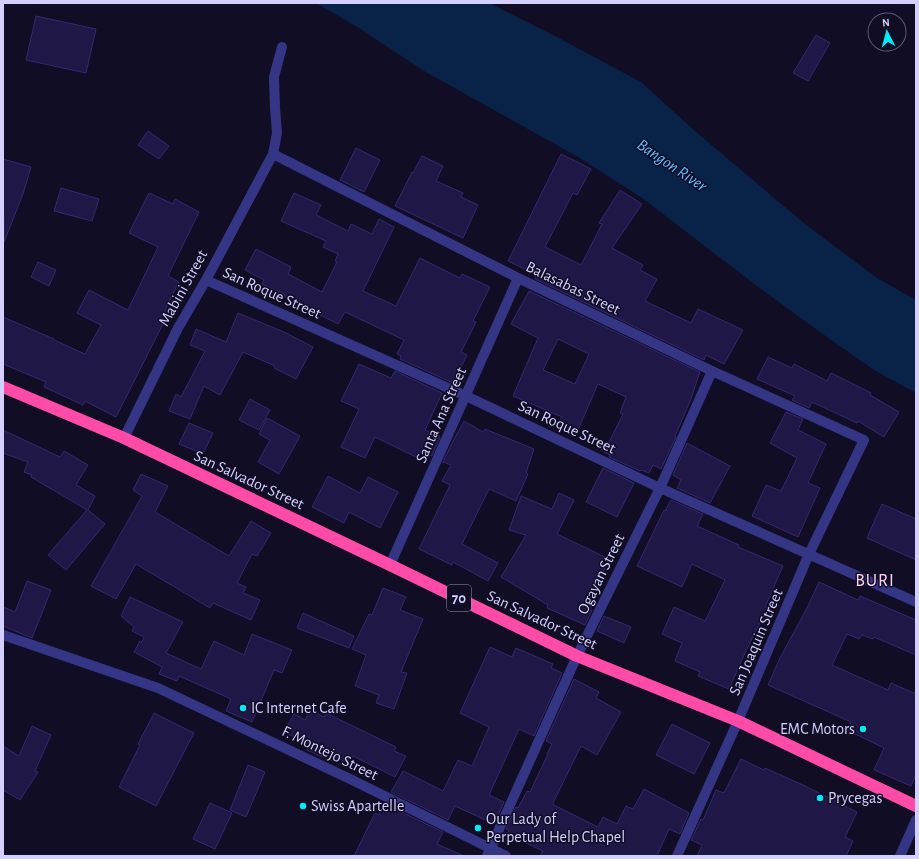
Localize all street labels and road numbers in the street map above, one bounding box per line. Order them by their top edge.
street label: Mabini Street [156,247,210,329]
street label: Balasabas Street [523,258,623,318]
street label: San Roque Street [221,264,323,322]
street label: Santa Ana Street [413,365,469,465]
street label: San Roque Street [516,397,618,457]
street label: San Salvador Street [192,448,306,512]
street label: Ogayan Street [575,531,628,617]
road number: 70 [447,585,471,611]
street label: San Joaquin Street [726,586,786,698]
street label: San Salvador Street [485,588,599,652]
street label: F. Montejo Street [279,723,380,784]

